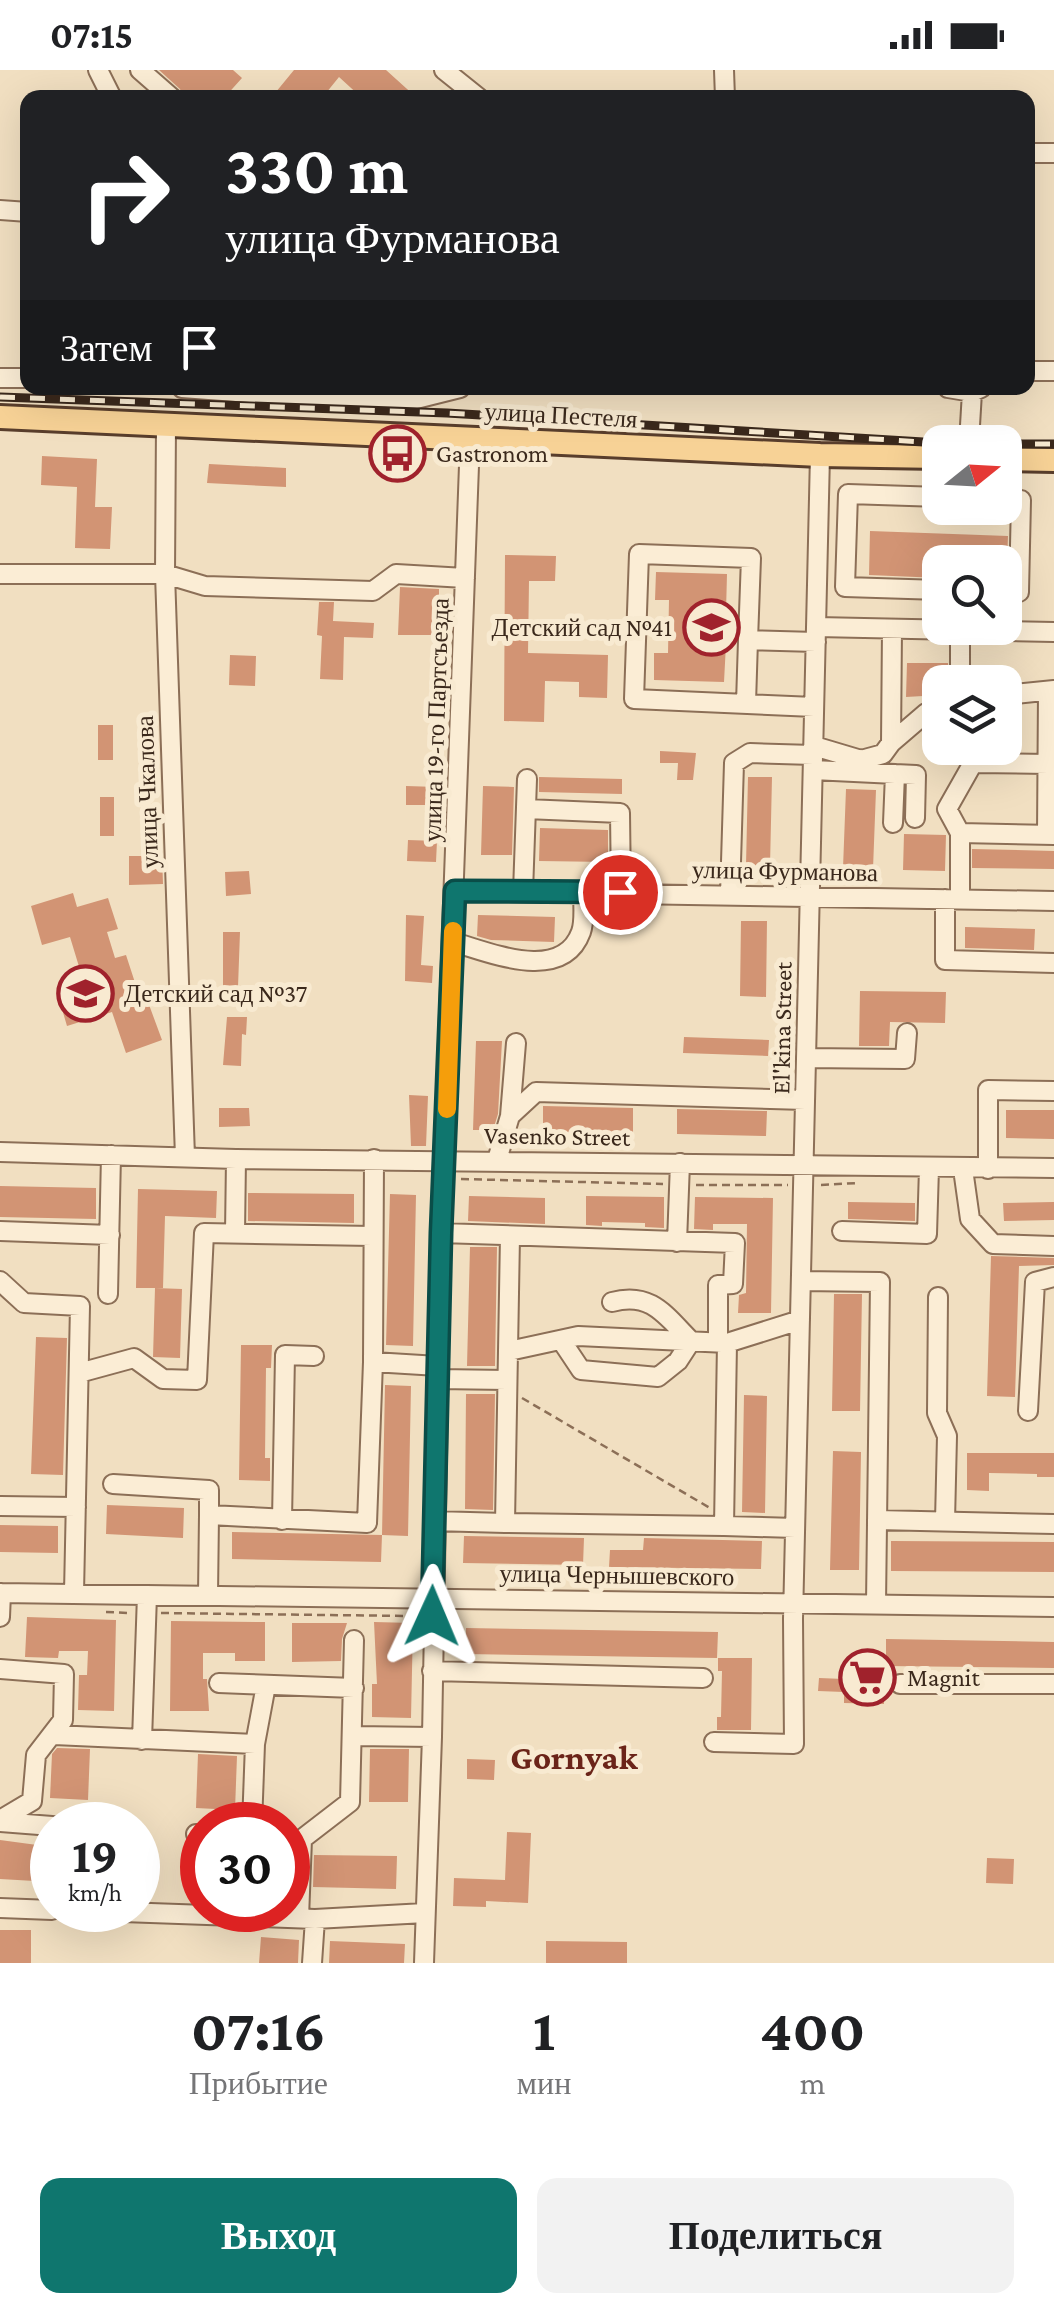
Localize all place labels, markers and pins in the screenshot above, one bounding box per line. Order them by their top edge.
bus stop icon: Gastronom [367,423,427,483]
place label: Gastronom [436,440,548,467]
school or university icon: Детский сад №41 [681,597,741,657]
place label: Детский сад №41 [492,614,672,641]
pin [578,850,663,935]
school or university icon: Детский сад №37 [55,963,115,1023]
place label: Детский сад №37 [124,980,307,1007]
supermarket icon: Magnit [838,1647,898,1707]
place label: Magnit [907,1664,980,1692]

